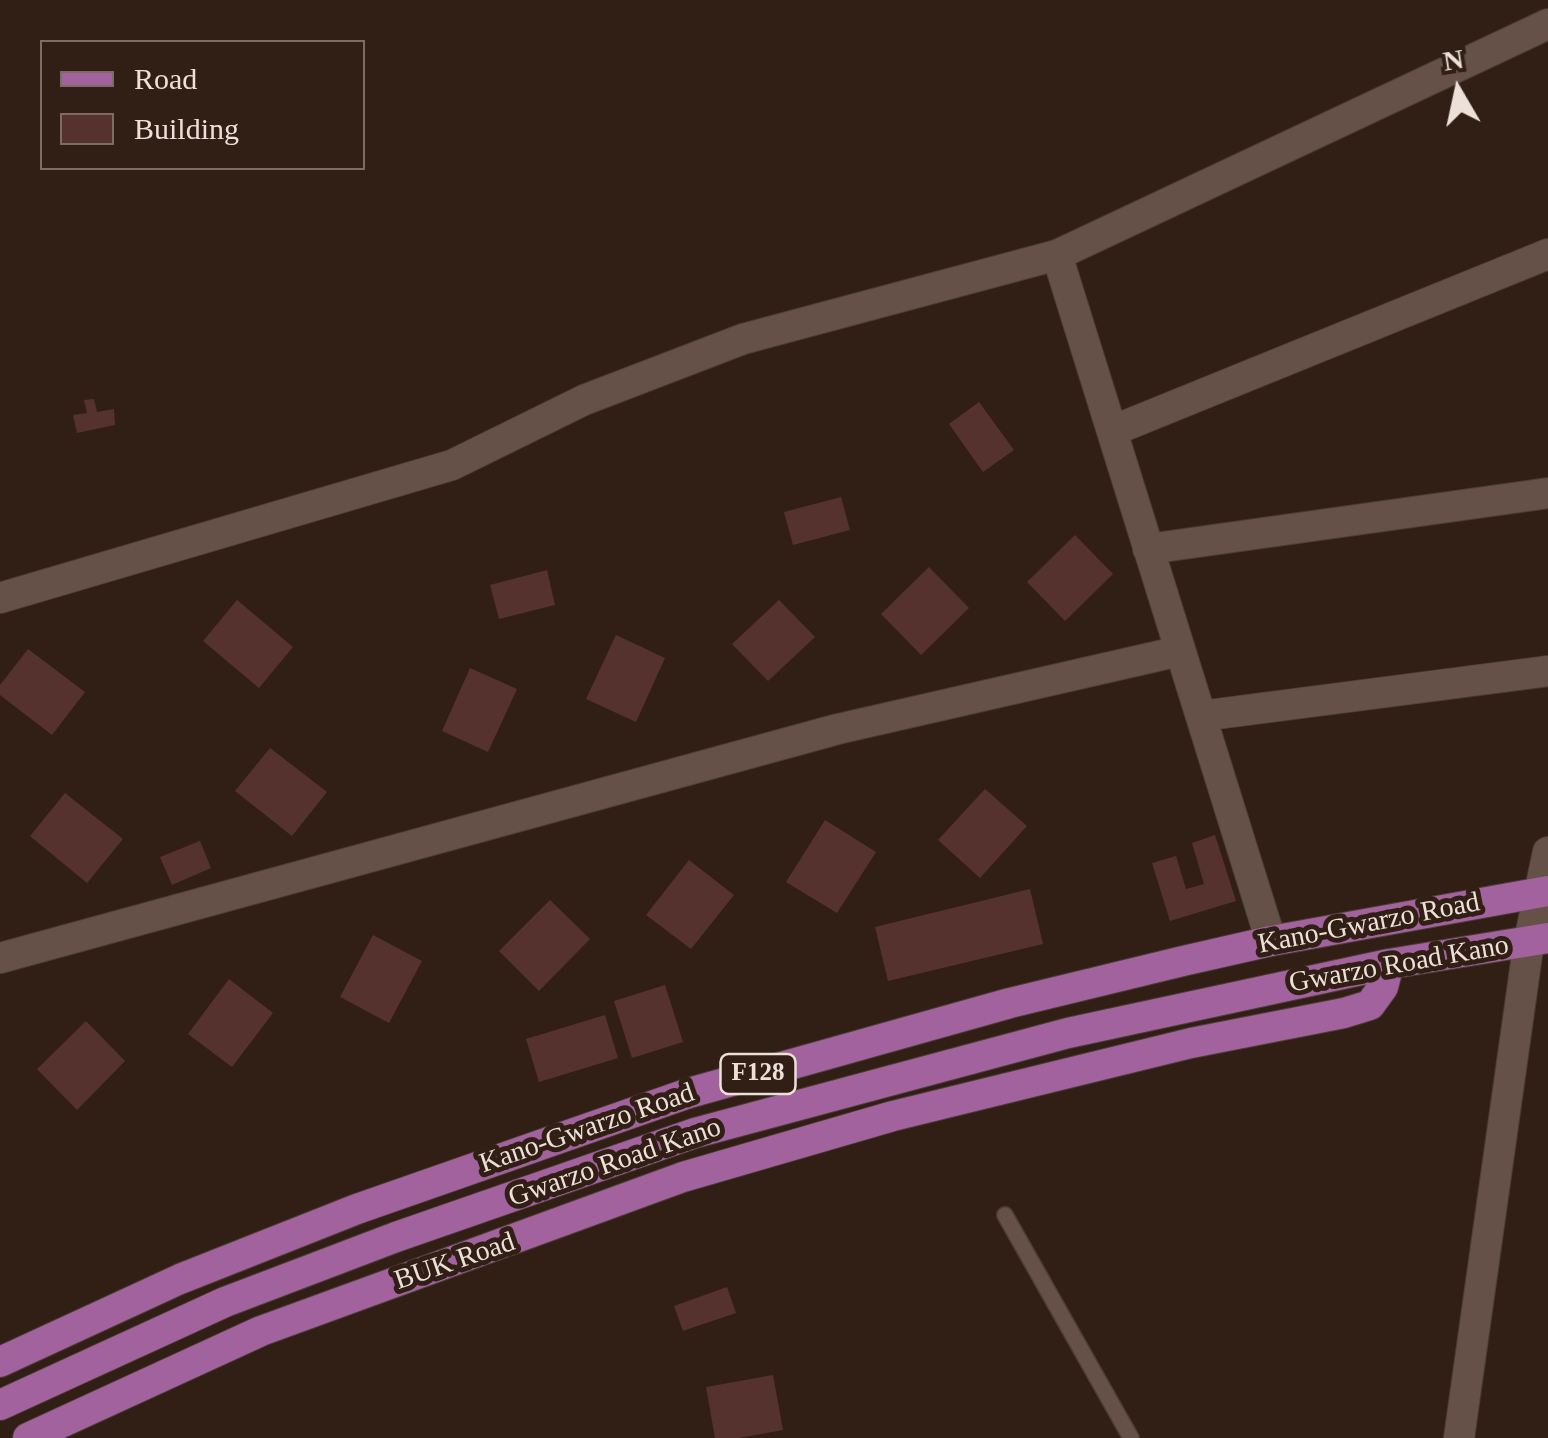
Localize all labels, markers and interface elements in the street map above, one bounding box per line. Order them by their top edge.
legend [40,40,365,170]
north arrow [1408,40,1508,140]
text: N [1441,43,1466,77]
text: Road [134,62,197,95]
text: Building [134,112,239,145]
street label: Kano-Gwarzo Road [1256,886,1482,962]
street label: Gwarzo Road Kano [1287,929,1511,1001]
road number: F128 [720,1054,796,1094]
street label: Kano-Gwarzo Road [475,1077,699,1181]
street label: Gwarzo Road Kano [504,1111,726,1215]
street label: BUK Road [390,1226,520,1298]

